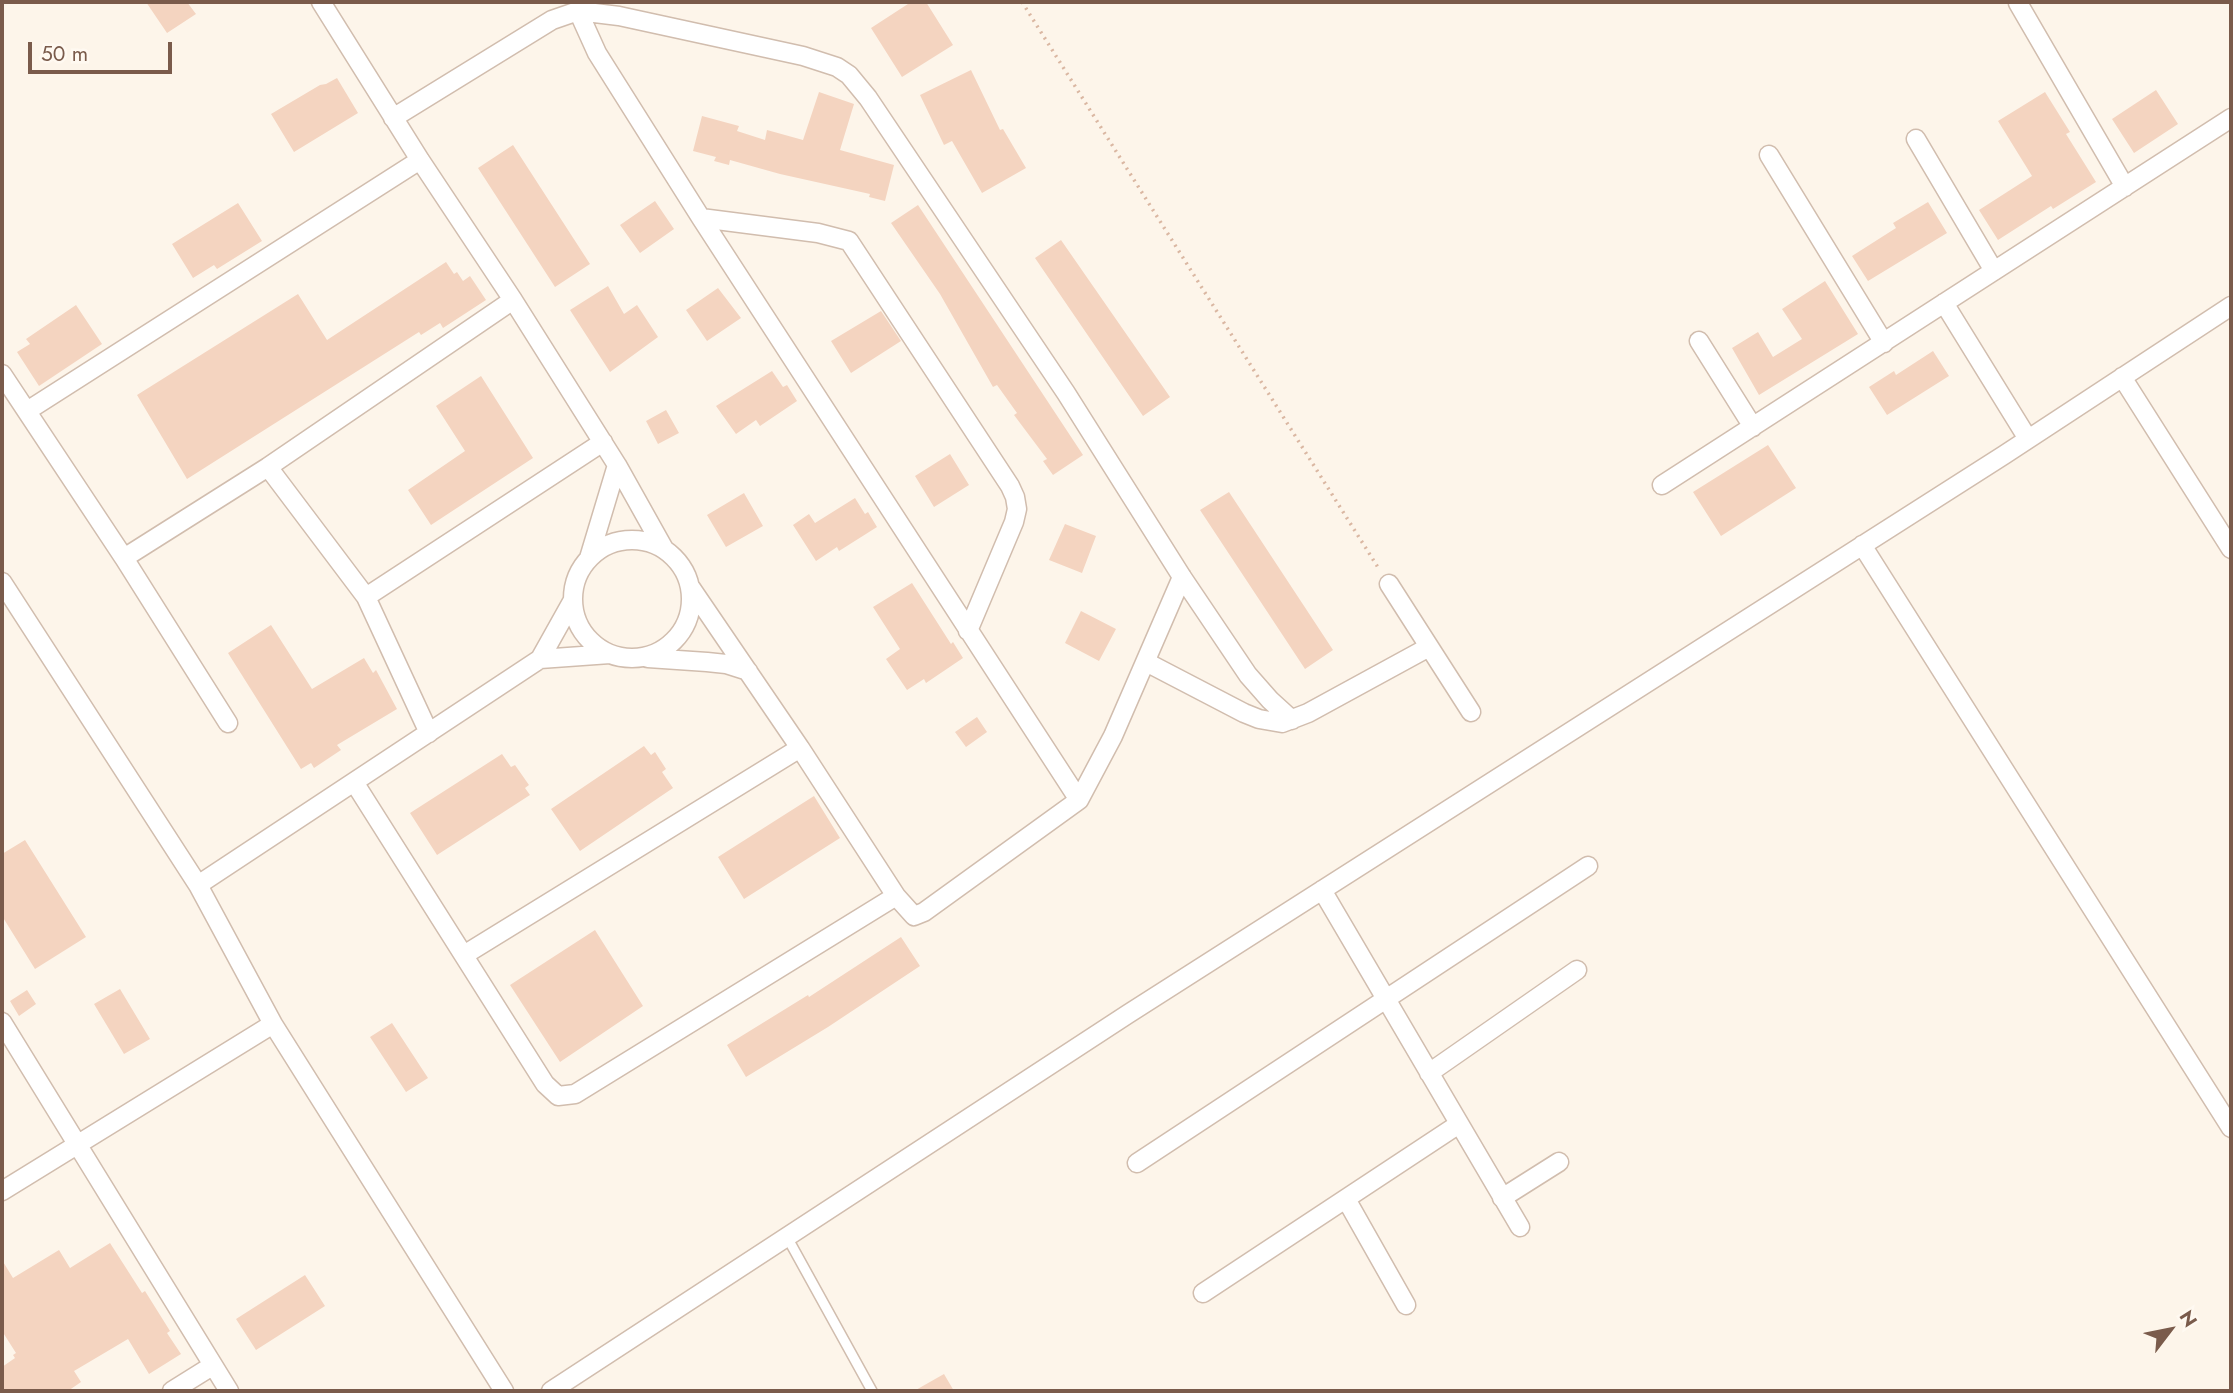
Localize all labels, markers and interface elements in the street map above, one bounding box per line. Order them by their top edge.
scale bar [32,28,175,72]
text: 50 m [41,39,88,69]
north arrow [2135,1295,2205,1365]
text: N [2173,1305,2204,1332]

